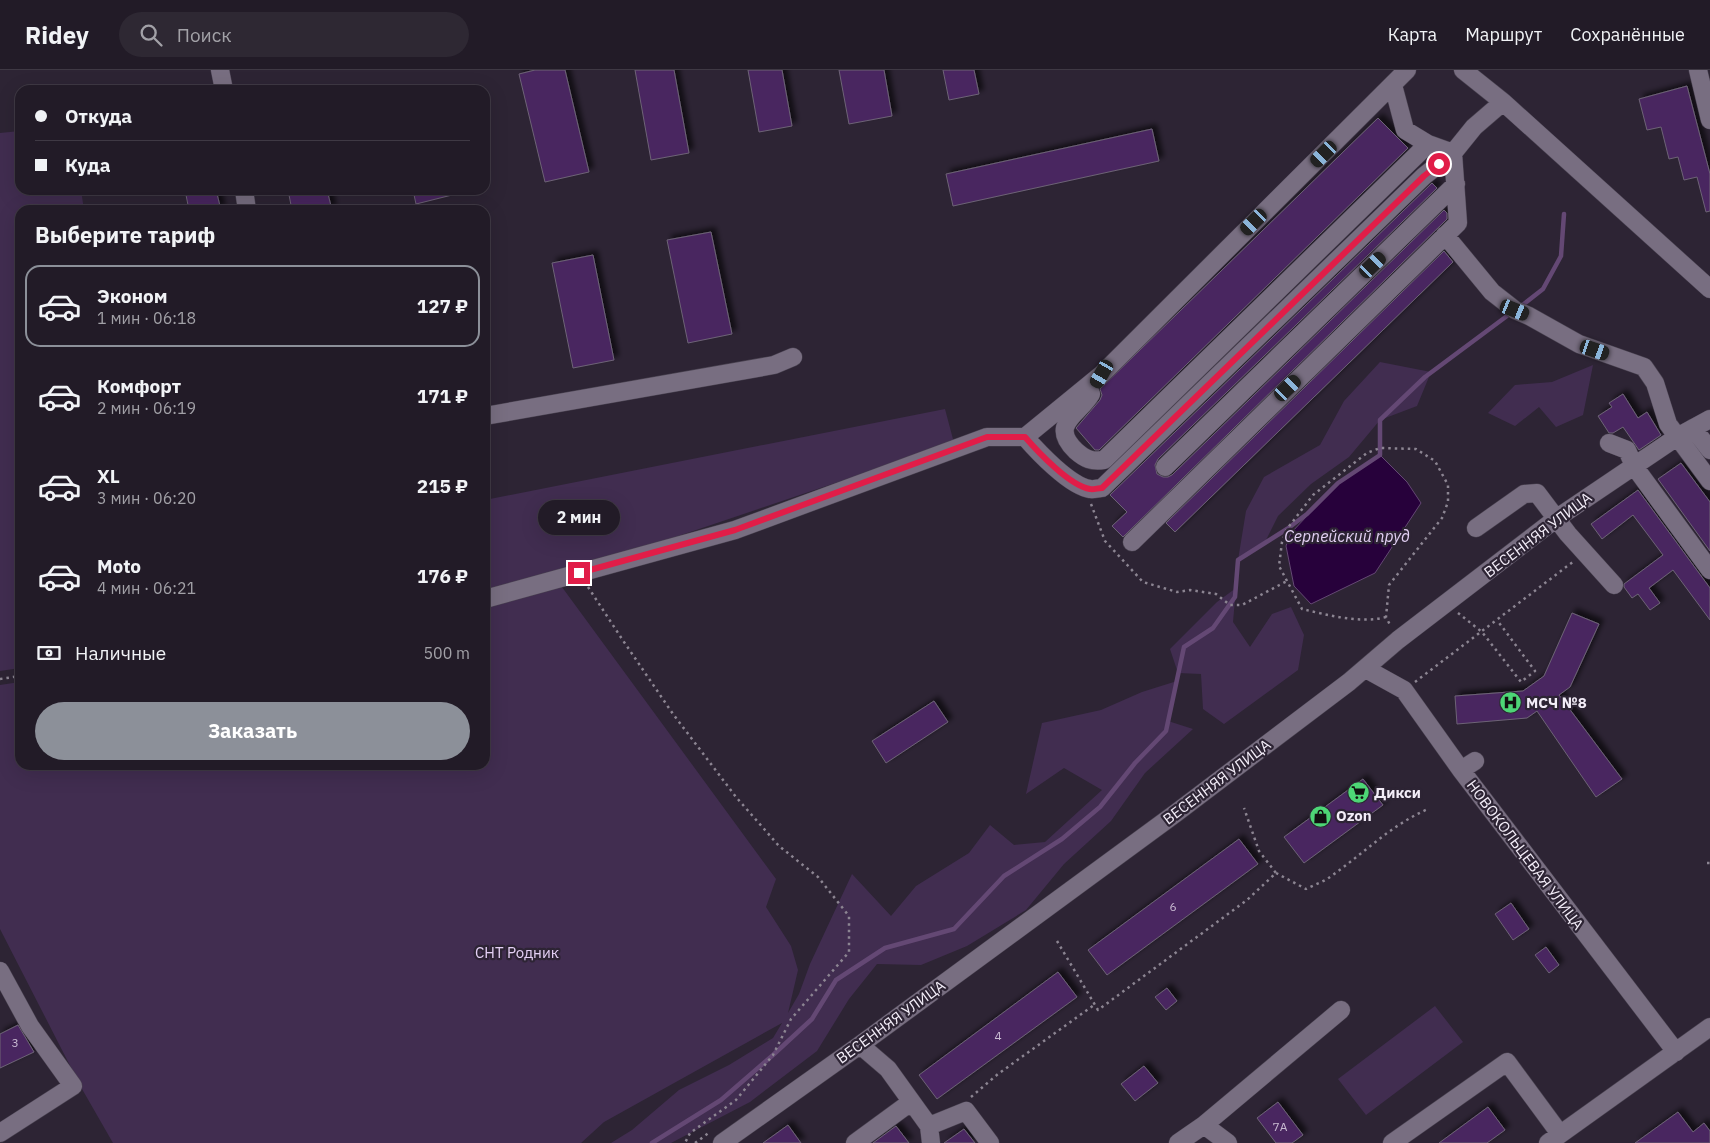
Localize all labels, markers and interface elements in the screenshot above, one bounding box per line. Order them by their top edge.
search box [119,12,469,57]
text: Ridey [25,19,89,51]
icon: search [137,21,165,49]
text: Поиск [177,23,232,47]
text: Карта [1388,23,1437,46]
text: Маршрут [1465,23,1542,46]
text: Сохранённые [1570,23,1685,46]
text: Откуда [65,104,132,128]
car [1308,138,1339,170]
text: Куда [65,153,110,177]
route start [1428,153,1450,175]
car [1238,206,1269,238]
text: Выберите тариф [35,220,215,249]
car [1357,249,1389,281]
icon: car [37,284,82,329]
text: Эконом [97,284,168,308]
text: 127 ₽ [417,294,468,318]
car [1498,297,1531,323]
text: 1 мин · 06:18 [97,308,196,328]
car [1578,338,1611,362]
car [1088,357,1115,391]
car [1272,372,1304,404]
icon: car [37,374,82,419]
text: Комфорт [97,374,181,398]
text: 171 ₽ [417,384,468,408]
text: 2 мин · 06:19 [97,398,196,418]
icon: car [37,464,82,509]
text: XL [97,464,120,488]
text: 215 ₽ [417,474,468,498]
text: 3 мин · 06:20 [97,488,196,508]
street label: ВЕСЕННЯЯ УЛИЦА [1480,488,1596,581]
callout: 2 мин [538,500,620,536]
text: 2 мин [557,507,601,527]
water label: Серпейский пруд [1284,526,1410,546]
icon: car [37,554,82,599]
text: Moto [97,554,141,578]
route end [568,562,590,584]
text: 176 ₽ [417,564,468,588]
text: 4 мин · 06:21 [97,578,196,598]
icon: cash [35,639,63,667]
text: Наличные [75,641,166,665]
text: 500 m [423,643,470,663]
hospital icon: МСЧ №8 [1498,691,1522,715]
place label: МСЧ №8 [1526,693,1587,712]
button: Заказать [35,702,470,760]
street label: ВЕСЕННЯЯ УЛИЦА [1159,735,1275,828]
street label: НОВОКОЛЬЦЕВАЯ УЛИЦА [1463,776,1588,934]
supermarket icon: Дикси [1346,781,1370,805]
place label: Дикси [1374,783,1421,802]
shop icon: Ozon [1308,804,1332,828]
place label: Ozon [1336,806,1372,825]
house number: 6 [1169,899,1177,914]
park label: СНТ Родник [475,943,559,962]
street label: ВЕСЕННЯЯ УЛИЦА [832,975,949,1068]
house number: 4 [994,1028,1002,1043]
house number: 3 [11,1035,19,1050]
house number: 7А [1273,1119,1288,1134]

